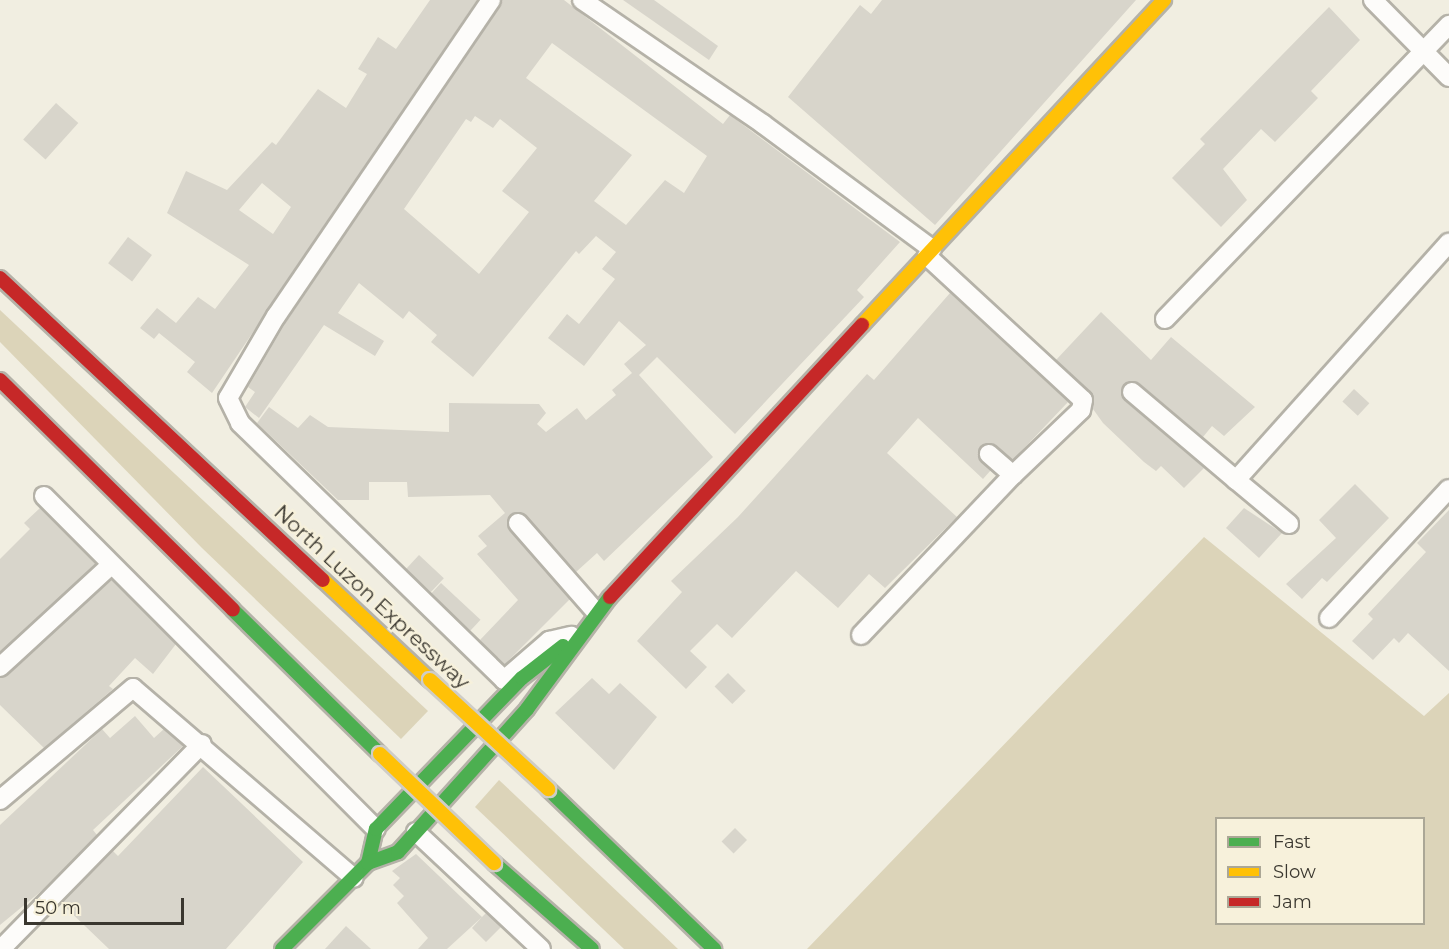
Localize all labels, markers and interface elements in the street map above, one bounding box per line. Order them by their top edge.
street label: North Luzon Expressway [269,500,475,694]
legend [1215,817,1425,925]
text: Fast [1273,831,1311,853]
text: Slow [1273,861,1316,883]
scale bar [27,886,188,924]
text: Jam [1273,891,1312,913]
text: 50 m [35,897,81,919]

